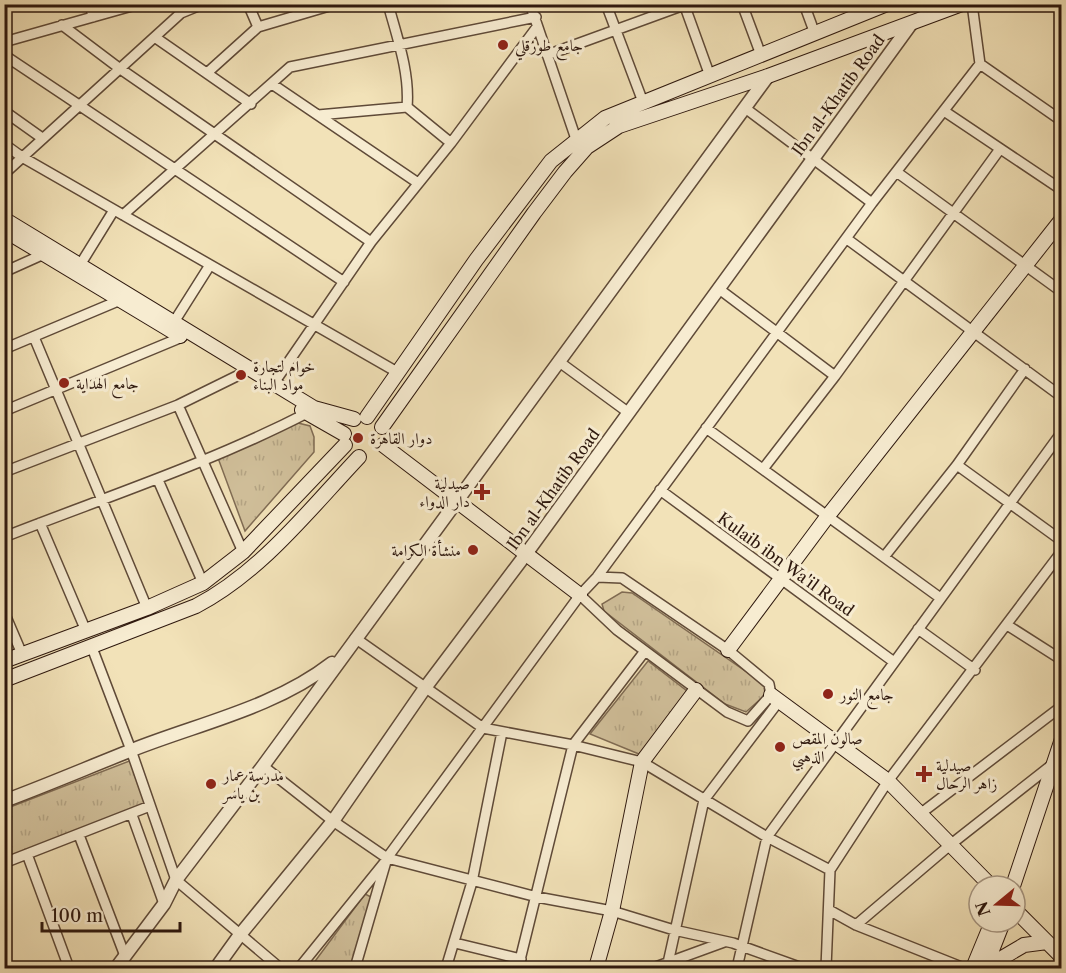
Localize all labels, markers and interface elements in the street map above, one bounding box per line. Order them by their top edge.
street label: Ibn al-Khatib Road [787,30,889,160]
place label: جامع طوزقلي [515,35,583,61]
marker: جامع طوزقلي [496,38,510,52]
place label: خوام لتجارة مواد البناء [253,356,315,395]
marker: خوام لتجارة مواد البناء [234,368,248,382]
place label: جامع الهداية [76,373,139,399]
marker: جامع الهداية [57,376,71,390]
street label: Ibn al-Khatib Road [502,424,604,554]
place label: دوار القاهرة [370,428,432,449]
marker: دوار القاهرة [351,431,365,445]
place label: صيدلية دار الدواء [419,473,470,511]
marker: صيدلية دار الدواء [475,485,489,499]
street label: Kulaib ibn Wa'il Road [714,508,858,620]
place label: منشأة الكرامة [391,539,461,561]
marker: منشأة الكرامة [466,543,480,557]
place label: جامع النور [838,684,894,710]
marker: جامع النور [821,687,835,701]
place label: صالون المقص الذهبي [792,728,863,772]
marker: صالون المقص الذهبي [773,740,787,754]
place label: صيدلية زاهر الرحال [936,755,997,794]
place label: مدرسة عمار بن ياسر [221,765,284,804]
marker: صيدلية زاهر الرحال [917,767,931,781]
marker: مدرسة عمار بن ياسر [204,777,218,791]
north arrow [967,874,1027,934]
scale bar [42,895,180,933]
text: N [971,899,995,919]
text: 100 m [51,905,103,927]

